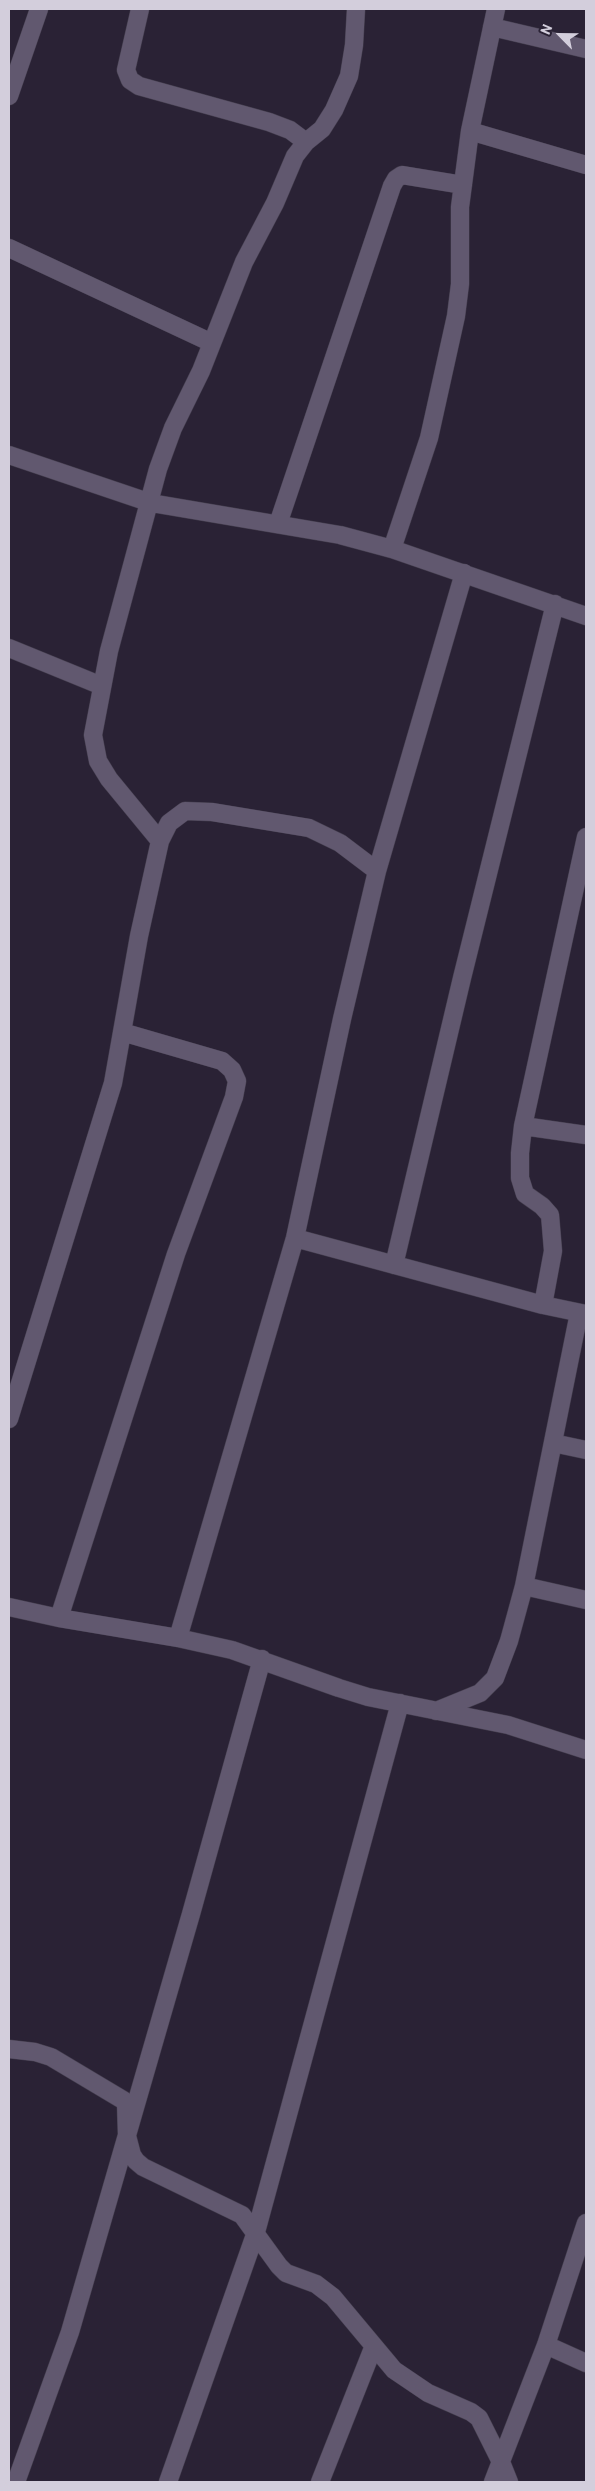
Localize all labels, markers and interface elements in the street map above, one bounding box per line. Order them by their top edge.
north arrow [535,10,585,60]
text: N [536,21,555,37]

